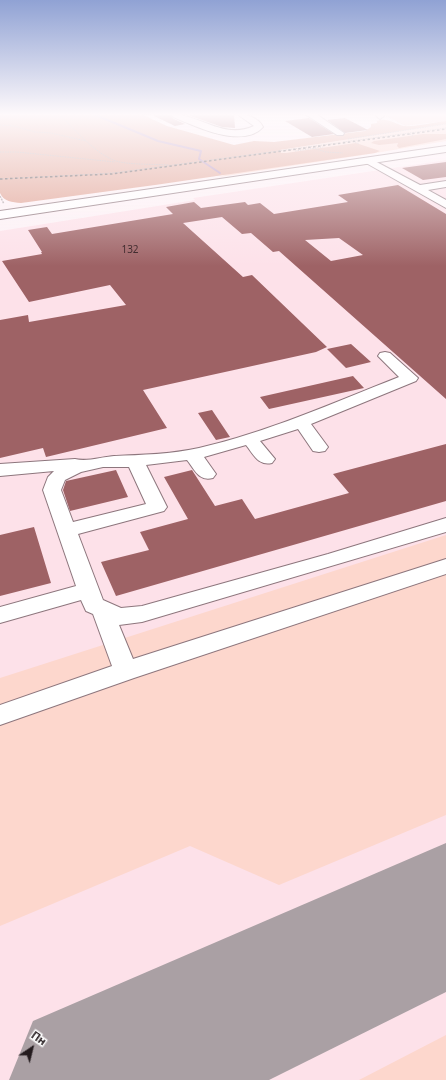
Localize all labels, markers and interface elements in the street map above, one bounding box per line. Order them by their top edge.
house number: 132 [121,244,139,256]
text: Пн [28,1027,50,1048]
north arrow [12,1028,52,1068]

